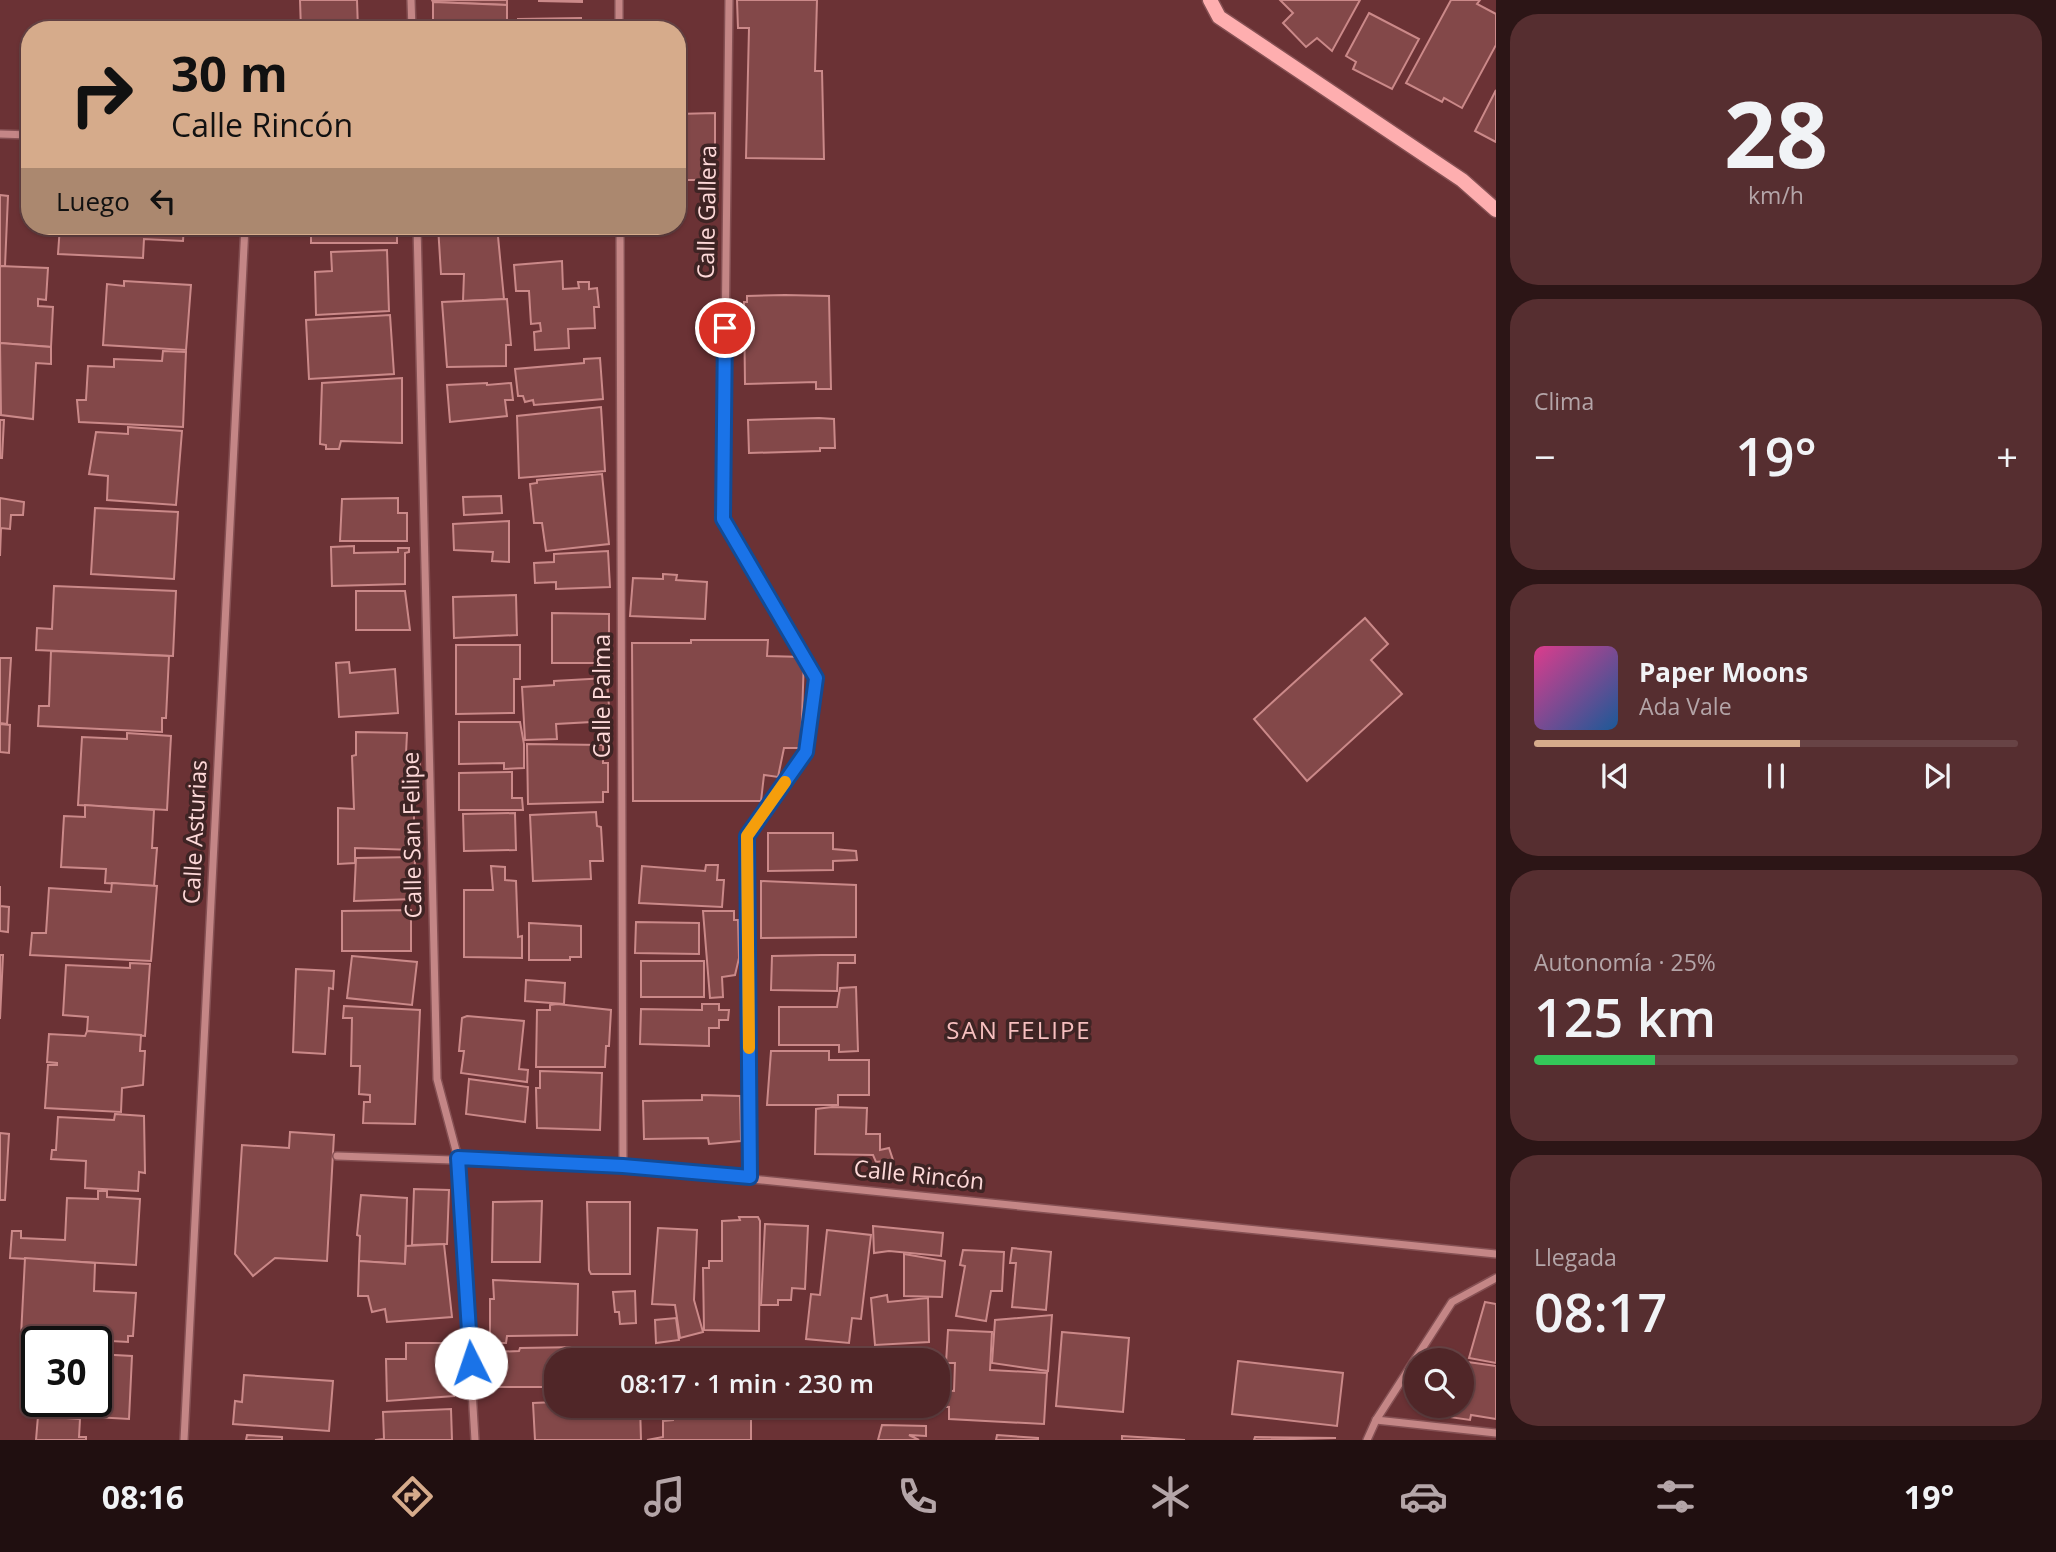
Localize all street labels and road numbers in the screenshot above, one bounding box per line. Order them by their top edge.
street label: Calle Gallera [689,145,723,279]
street label: Calle Palma [585,634,617,758]
street label: Calle San Felipe [394,751,428,919]
street label: Calle Asturias [174,759,214,905]
street label: Calle Rincón [852,1151,986,1197]

